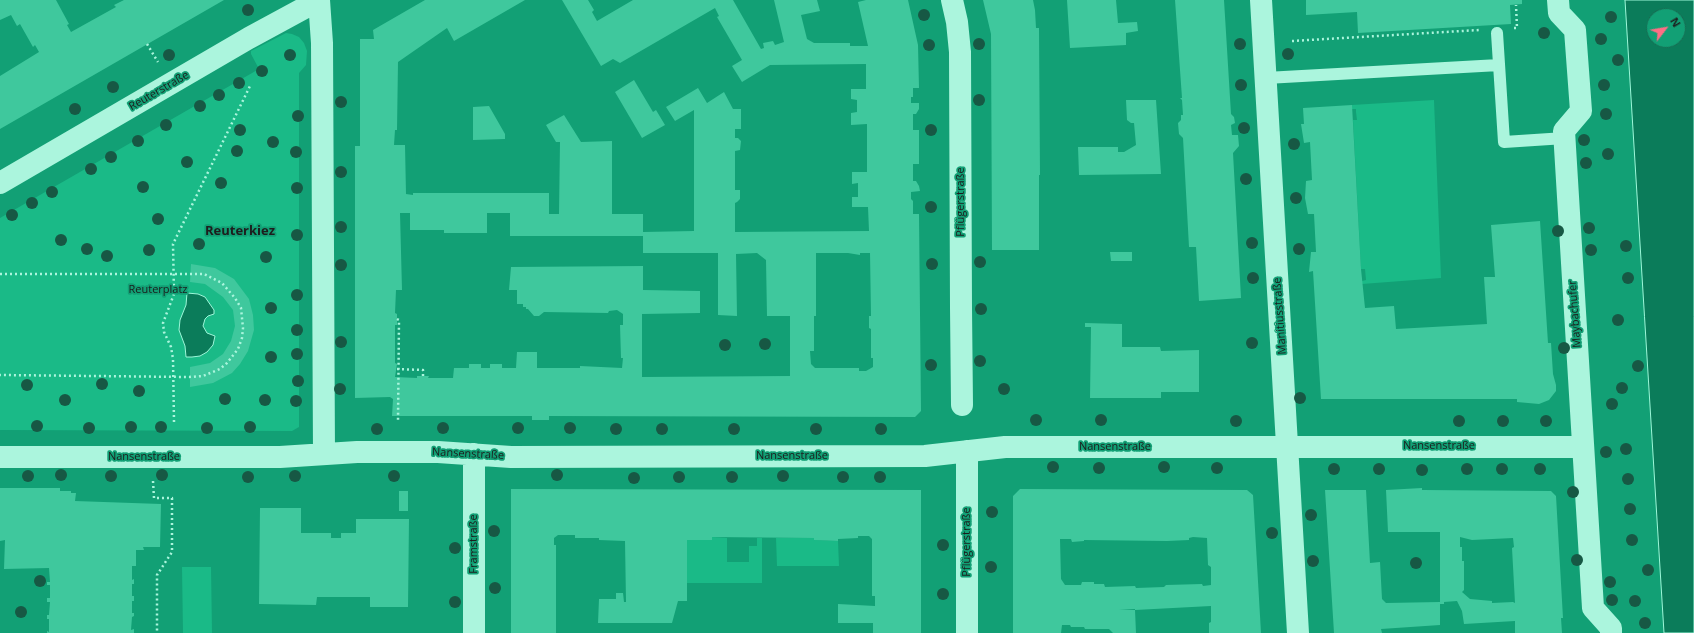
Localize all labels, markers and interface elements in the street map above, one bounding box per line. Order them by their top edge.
north arrow [1646,8,1686,48]
text: N [1667,14,1685,30]
street label: Reuterstraße [127,69,191,113]
street label: Pflügerstraße [954,167,968,237]
district label: Reuterkiez [205,223,275,239]
street label: Manitiusstraße [1271,277,1289,355]
street label: Maybachufer [1566,280,1584,348]
park label: Reuterplatz [128,283,188,297]
street label: Nansenstraße [1403,439,1475,453]
street label: Nansenstraße [1079,440,1151,454]
street label: Nansenstraße [432,446,504,462]
street label: Nansenstraße [756,449,828,463]
street label: Nansenstraße [108,450,180,464]
street label: Pflügerstraße [960,507,974,577]
street label: Framstraße [467,514,481,574]

